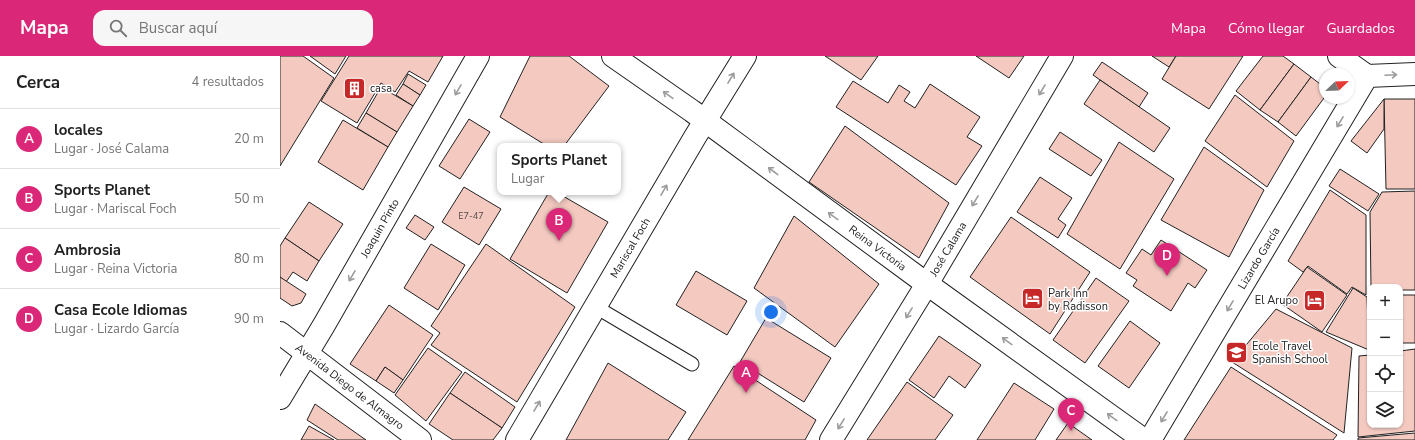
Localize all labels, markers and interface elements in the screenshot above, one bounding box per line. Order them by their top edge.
search box [93,10,373,46]
text: Mapa [20,15,69,41]
icon: search [107,17,129,39]
text: Buscar aquí [139,18,217,38]
text: Mapa [1171,19,1206,38]
text: Cómo llegar [1228,19,1304,38]
text: Guardados [1326,19,1395,38]
north arrow [1319,68,1355,104]
text: Cerca [16,71,60,94]
one-way arrow [728,72,736,84]
one-way arrow [1384,72,1397,79]
text: 4 resultados [192,73,264,91]
building icon: casa [341,75,367,101]
place label: casa [370,81,392,96]
one-way arrow [1037,83,1045,95]
one-way arrow [454,84,462,96]
one-way arrow [663,91,674,99]
one-way arrow [1336,116,1344,128]
text: locales [54,120,103,140]
text: A [24,130,34,148]
text: 20 m [234,130,264,148]
text: Lugar · José Calama [54,140,169,158]
popup [497,143,621,195]
text: Sports Planet [511,150,607,170]
one-way arrow [768,167,779,175]
text: Lugar [511,170,544,188]
text: Sports Planet [54,180,150,200]
one-way arrow [661,184,669,196]
text: B [25,190,33,208]
text: 50 m [234,190,264,208]
one-way arrow [971,195,979,207]
street label: Joaquin Pinto [357,196,403,261]
text: Lugar · Mariscal Foch [54,200,177,218]
pin: B [546,208,572,241]
house number: E7-47 [458,210,484,222]
one-way arrow [828,212,839,220]
street label: Mariscal Foch [607,215,654,281]
street label: José Calama [926,219,970,280]
street label: Reina Victoria [846,222,909,275]
street label: Lizardo García [1235,224,1283,292]
text: Ambrosia [54,240,121,260]
pin: D [1154,243,1180,276]
text: C [25,250,33,268]
text: 80 m [234,250,264,268]
text: Lugar · Reina Victoria [54,260,177,278]
one-way arrow [347,269,355,281]
map controls [1367,284,1403,428]
button: + [1367,284,1403,320]
hotel icon: Park Inn by Radisson [1019,286,1045,312]
place label: Park Inn by Radisson [1048,286,1108,314]
hotel icon: El Arupo [1301,287,1327,313]
place label: El Arupo [1255,293,1298,308]
text: Casa Ecole Idiomas [54,300,187,320]
one-way arrow [1226,300,1234,312]
your location [761,302,781,322]
one-way arrow [904,307,912,319]
text: D [24,310,34,328]
text: 90 m [234,310,264,328]
text: Lugar · Lizardo García [54,320,180,338]
button: − [1367,320,1403,356]
one-way arrow [1001,337,1012,345]
school or university icon: Ecole Travel Spanish School [1224,339,1250,365]
place label: Ecole Travel Spanish School [1252,339,1329,367]
street label: Avenida Diego de Almagro [292,340,407,433]
button: locate [1367,356,1403,392]
pin: A [733,360,759,393]
button: layers [1367,392,1403,428]
pin: C [1058,398,1084,431]
one-way arrow [533,400,541,412]
one-way arrow [1159,411,1167,423]
one-way arrow [1107,413,1118,421]
one-way arrow [836,418,844,430]

